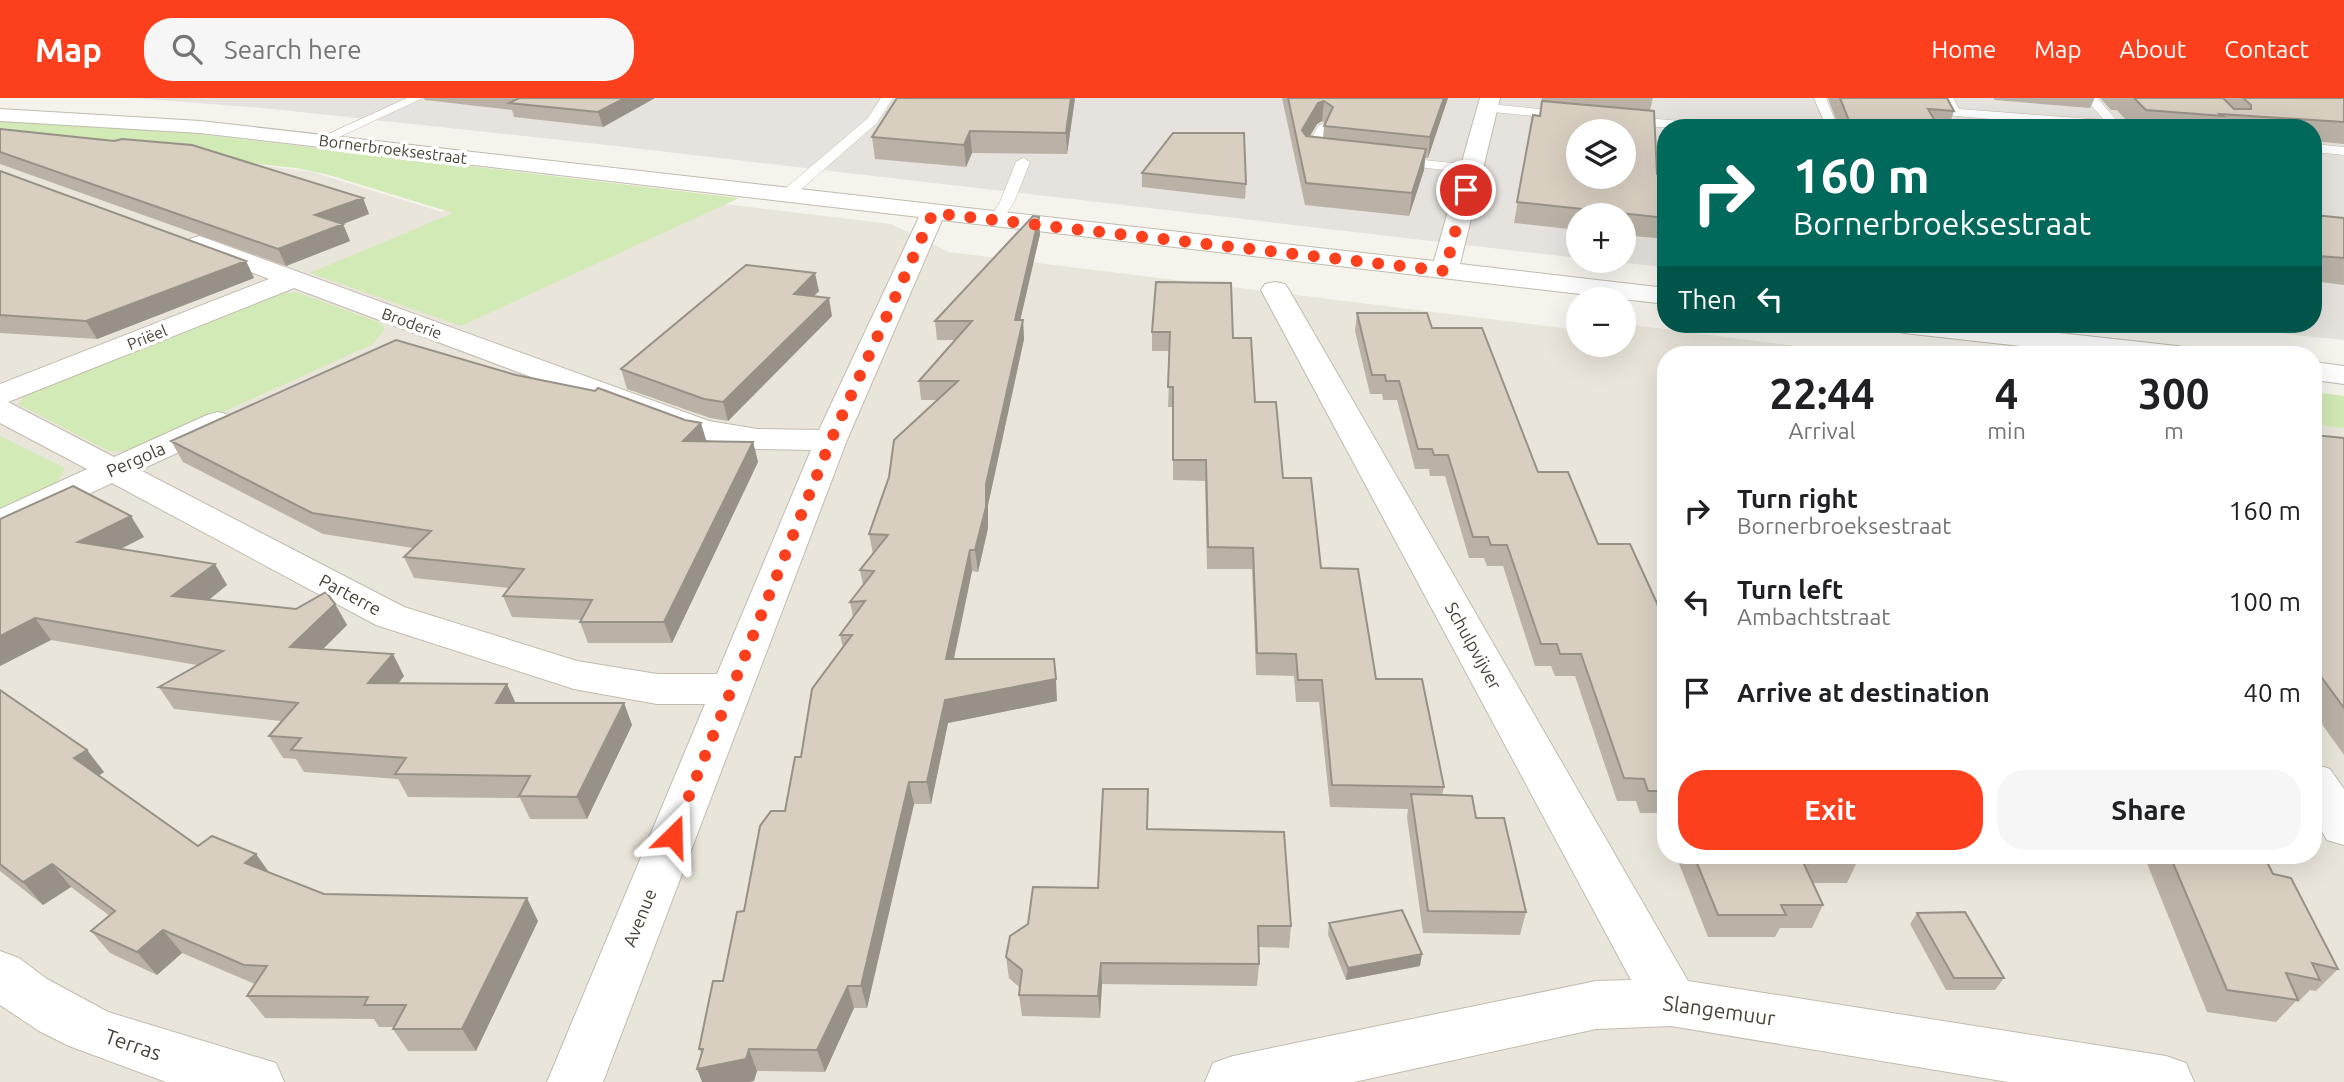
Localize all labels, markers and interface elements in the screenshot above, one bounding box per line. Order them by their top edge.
search box [144,18,634,81]
icon: search [168,30,206,68]
text: Map [35,31,102,68]
text: Search here [224,35,362,64]
text: Home [1931,36,1996,63]
text: Map [2034,36,2081,63]
text: About [2119,36,2186,63]
text: Contact [2224,36,2309,63]
map controls [1566,119,1636,357]
button: layers [1566,119,1636,189]
street label: Bornerbroeksestraat [318,131,469,167]
icon: right [1678,147,1769,238]
text: 160 m [1793,147,1930,202]
pin [1436,160,1496,220]
icon: arrive [1447,171,1485,209]
button: + [1566,203,1636,273]
text: Bornerbroeksestraat [1793,205,2091,241]
icon: left [1751,280,1789,318]
text: Then [1678,285,1737,314]
button: − [1566,287,1636,357]
street label: Broderie [380,304,444,342]
street label: Priëel [124,321,170,353]
text: 22:44 [1770,370,1875,417]
text: 4 [1995,370,2018,417]
text: 300 [2138,370,2209,417]
text: Arrival [1789,418,1856,443]
text: min [1987,418,2026,443]
text: m [2164,418,2184,443]
street label: Pergola [103,437,168,481]
text: Turn right [1737,484,1858,513]
icon: right [1678,492,1716,530]
text: 160 m [2229,496,2301,525]
text: Bornerbroeksestraat [1737,513,1951,538]
street label: Parterre [316,570,385,619]
text: Turn left [1737,575,1843,604]
icon: left [1678,583,1716,621]
text: 100 m [2229,587,2301,616]
street label: Schulpvijver [1442,598,1506,693]
text: Ambachtstraat [1737,604,1890,629]
icon: arrive [1678,674,1716,712]
text: Arrive at destination [1737,678,1990,707]
text: 40 m [2243,678,2301,707]
button: Exit [1678,770,1983,850]
button: Share [1997,770,2301,850]
position arrow [636,799,710,873]
street label: Avenue [618,886,660,949]
street label: Slangemuur [1661,990,1777,1030]
street label: Terras [102,1023,165,1065]

